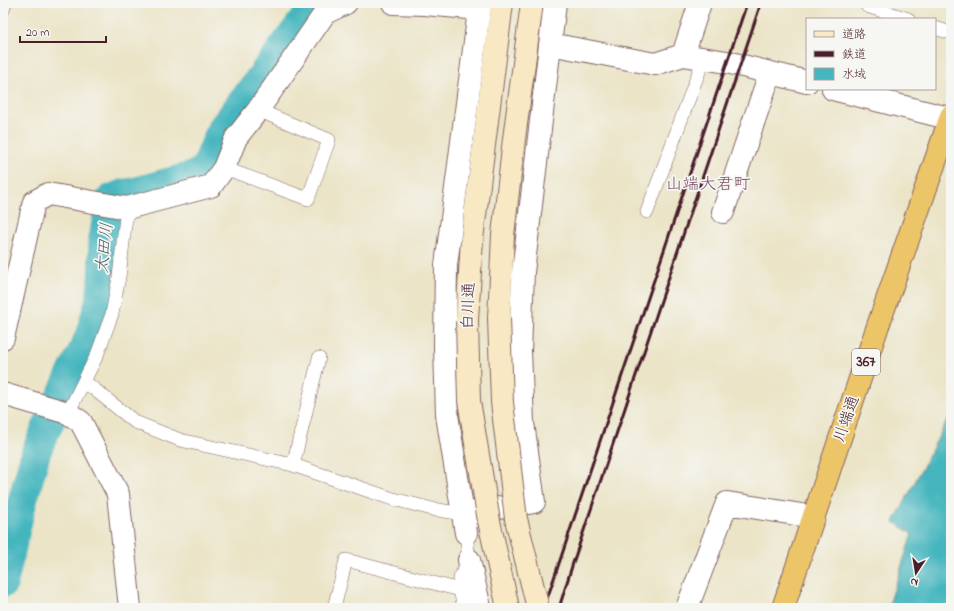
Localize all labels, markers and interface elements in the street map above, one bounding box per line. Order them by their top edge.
scale bar [20,18,106,44]
legend [806,18,936,90]
text: 20 m [26,24,49,42]
text: 道路 [842,26,866,44]
text: 鉄道 [842,46,866,64]
text: 水域 [842,66,866,84]
district label: 山端大君町 [666,172,751,197]
water label: 太田川 [90,221,120,275]
street label: 白川通 [456,282,482,330]
road number: 367 [852,349,880,375]
street label: 川端通 [828,392,866,446]
north arrow [896,553,936,593]
text: N [909,573,919,590]

